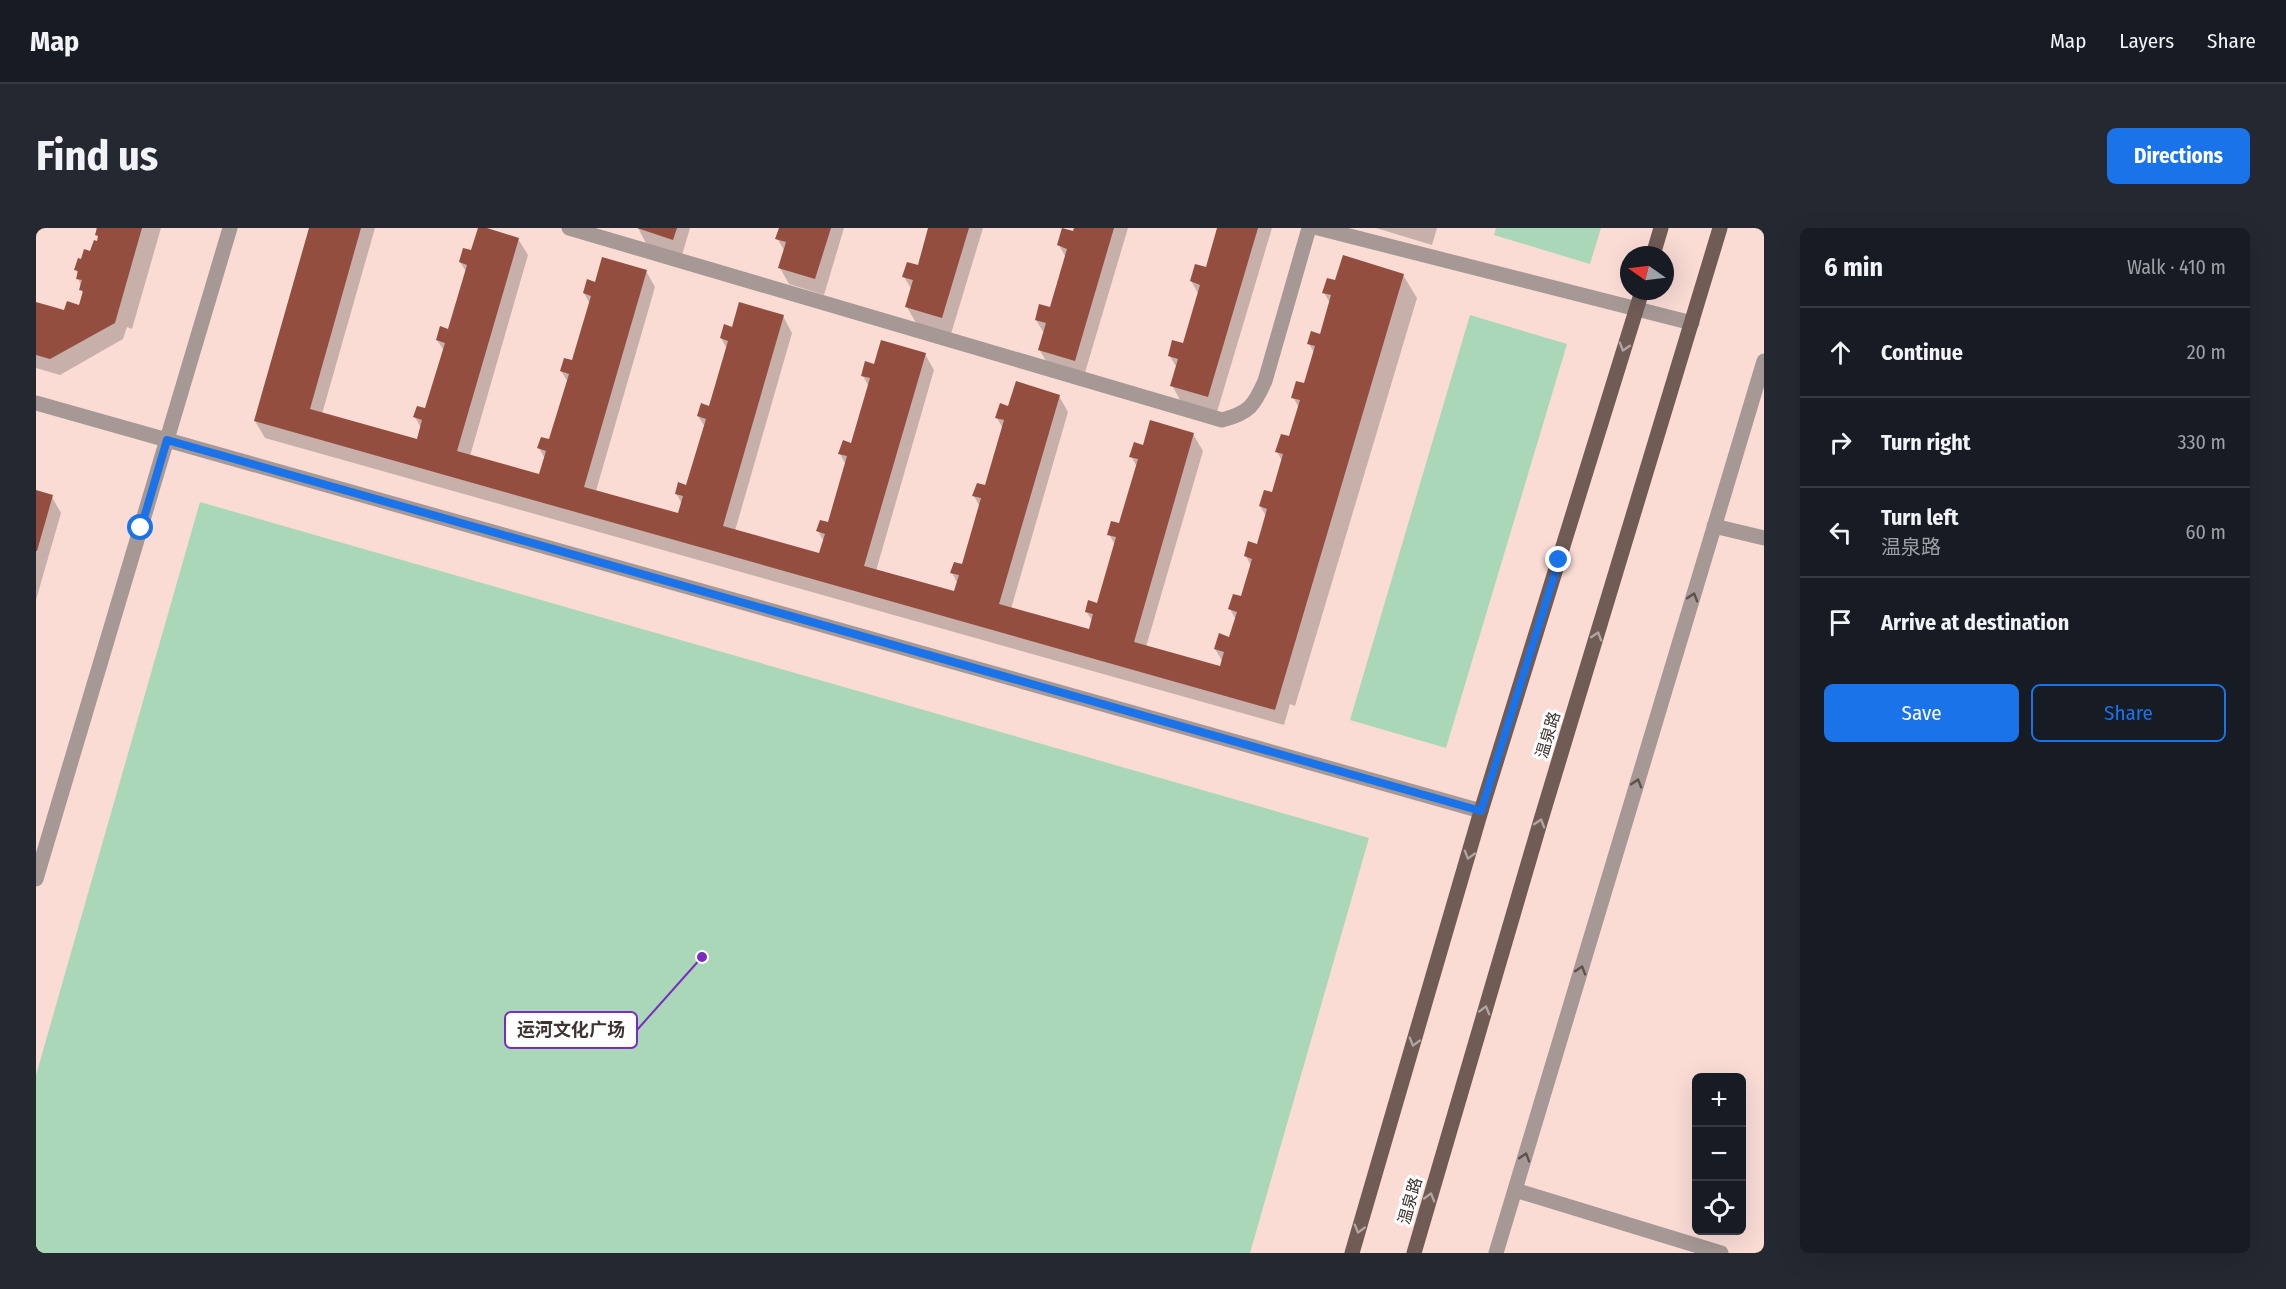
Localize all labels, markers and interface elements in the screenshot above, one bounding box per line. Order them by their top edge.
text: Map [30,25,79,58]
text: Map [2050,28,2086,54]
text: Layers [2119,28,2174,54]
text: Share [2207,28,2256,54]
button: Directions [2107,128,2250,184]
text: Find us [36,131,158,181]
north arrow [1620,246,1674,300]
text: 6 min [1824,252,1883,283]
text: Walk · 410 m [2127,255,2226,279]
icon: ahead [1824,336,1857,369]
text: Continue [1881,339,1963,366]
text: 20 m [2187,340,2226,364]
one-way arrow [1619,341,1632,352]
icon: right [1824,426,1857,459]
text: Turn right [1881,429,1970,456]
text: 330 m [2177,430,2226,454]
text: Turn left [1881,504,1959,531]
route start [127,514,153,540]
icon: left [1824,516,1857,549]
text: 60 m [2186,520,2226,544]
text: 温泉路 [1881,535,1941,559]
route end [1545,546,1571,572]
one-way arrow [1686,592,1698,603]
icon: arrive [1824,606,1857,639]
text: Arrive at destination [1881,609,2069,636]
one-way arrow [1590,631,1602,642]
button: Save [1824,684,2019,742]
button: Share [2031,684,2226,742]
street label: 温泉路 [1532,709,1564,761]
one-way arrow [1630,778,1642,789]
one-way arrow [1533,818,1545,829]
one-way arrow [1464,849,1476,859]
one-way arrow [1574,965,1586,976]
one-way arrow [1478,1005,1490,1016]
callout: 运河文化广场 [505,1012,637,1048]
text: 运河文化广场 [517,1019,625,1041]
one-way arrow [1409,1036,1421,1047]
map controls [1692,1073,1746,1235]
button: + [1692,1073,1746,1127]
button: − [1692,1127,1746,1181]
one-way arrow [1517,1152,1530,1163]
street label: 温泉路 [1394,1175,1426,1227]
button: locate [1692,1181,1746,1235]
one-way arrow [1423,1192,1435,1203]
one-way arrow [1354,1223,1366,1234]

